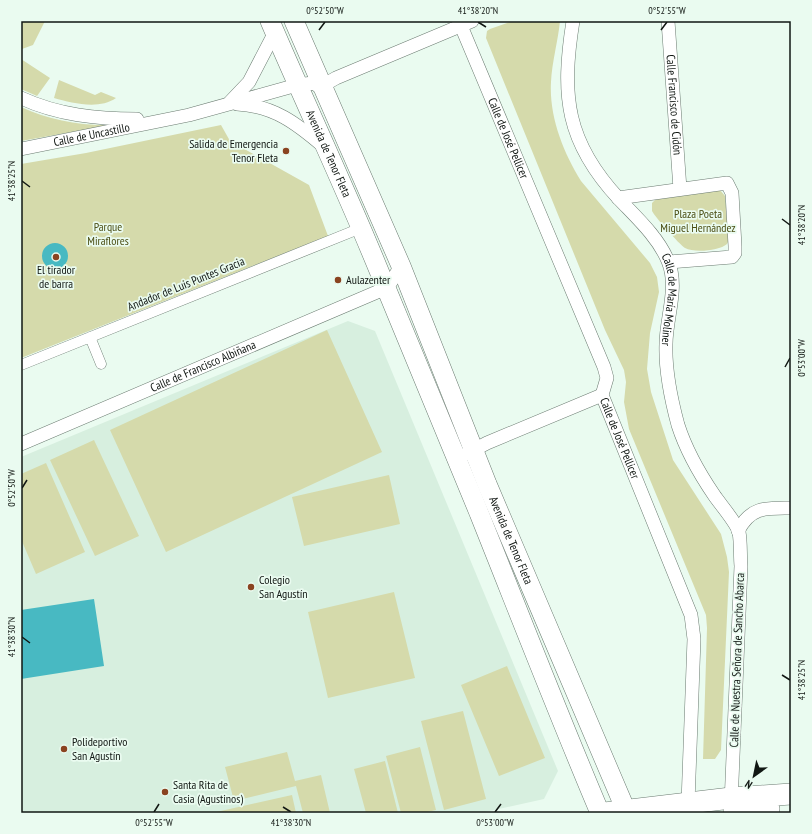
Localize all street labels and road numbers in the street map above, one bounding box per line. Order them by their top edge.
street label: Calle Francisco de Cidón [663,54,686,156]
street label: Calle de José Pellicer [485,95,532,181]
street label: Avenida de Tenor Fleta [303,107,355,200]
street label: Calle de Uncastillo [52,119,131,149]
street label: Calle de María Moliner [659,251,680,347]
street label: Andador de Luis Puntes Gracia [125,253,247,314]
street label: Calle de Francisco Albiñana [148,337,258,395]
street label: Calle de José Pellicer [597,395,643,482]
street label: Avenida de Tenor Fleta [486,494,537,587]
street label: Calle de Nuestra Señora de Sancho Abarca [726,572,747,748]

